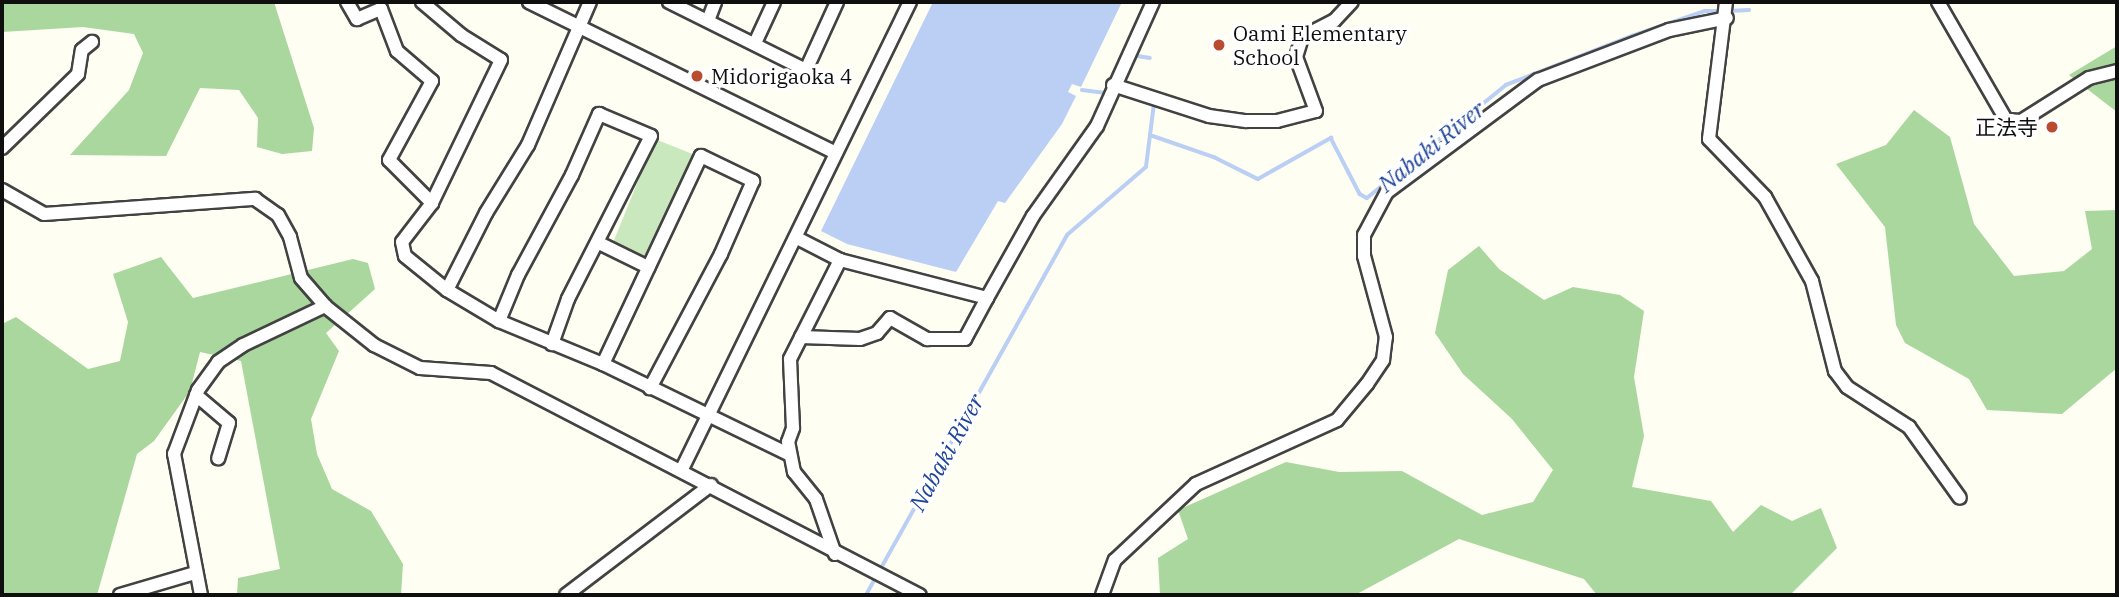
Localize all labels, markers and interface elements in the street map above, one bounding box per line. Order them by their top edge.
place label: Oami Elementary School [1233,20,1407,70]
marker: Oami Elementary School [1211,37,1227,53]
place label: Midorigaoka 4 [711,63,852,89]
marker: Midorigaoka 4 [689,68,705,84]
water label: Nabaki River [1372,95,1490,197]
place label: 正法寺 [1975,114,2038,140]
marker: 正法寺 [2044,119,2060,135]
water label: Nabaki River [903,389,989,515]

